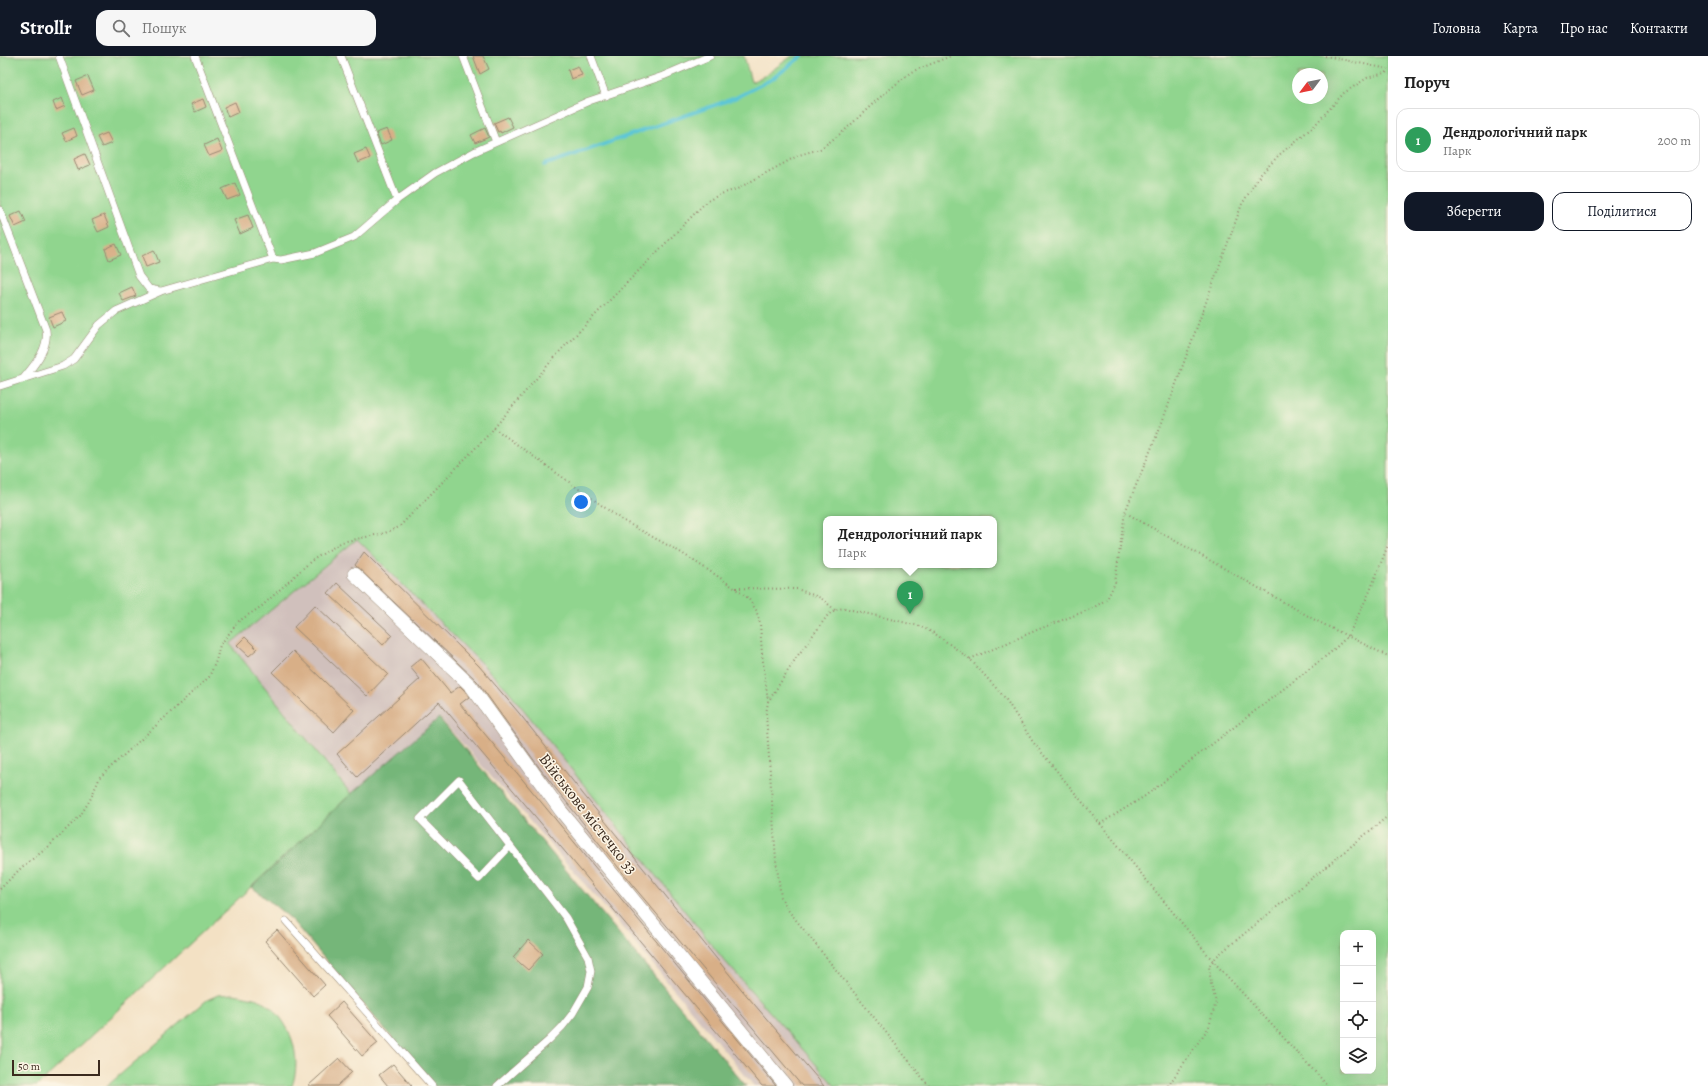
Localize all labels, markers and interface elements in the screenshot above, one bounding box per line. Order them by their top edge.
search box [96,10,376,46]
text: Strollr [20,15,72,41]
icon: search [110,17,132,39]
text: Пошук [142,18,187,38]
text: Головна [1432,19,1481,38]
text: Карта [1503,19,1538,38]
text: Про нас [1560,19,1608,38]
text: Контакти [1630,19,1688,38]
north arrow [1292,68,1328,104]
text: Поруч [1404,71,1450,94]
text: Дендрологічний парк [1443,122,1587,142]
text: 1 [1416,132,1420,149]
text: 200 m [1658,132,1691,149]
text: Парк [1443,142,1472,159]
button: Зберегти [1404,192,1544,231]
button: Поділитися [1552,192,1692,231]
your location [571,492,591,512]
popup [823,516,997,568]
text: Дендрологічний парк [838,524,982,544]
text: Парк [838,544,866,561]
pin: 1 [897,581,923,614]
street label: Військове містечко 33 [534,749,642,879]
map controls [1340,930,1376,1074]
button: + [1340,930,1376,966]
button: − [1340,966,1376,1002]
button: locate [1340,1002,1376,1038]
button: layers [1340,1038,1376,1074]
scale bar [12,1058,100,1077]
text: 50 m [18,1059,40,1074]

